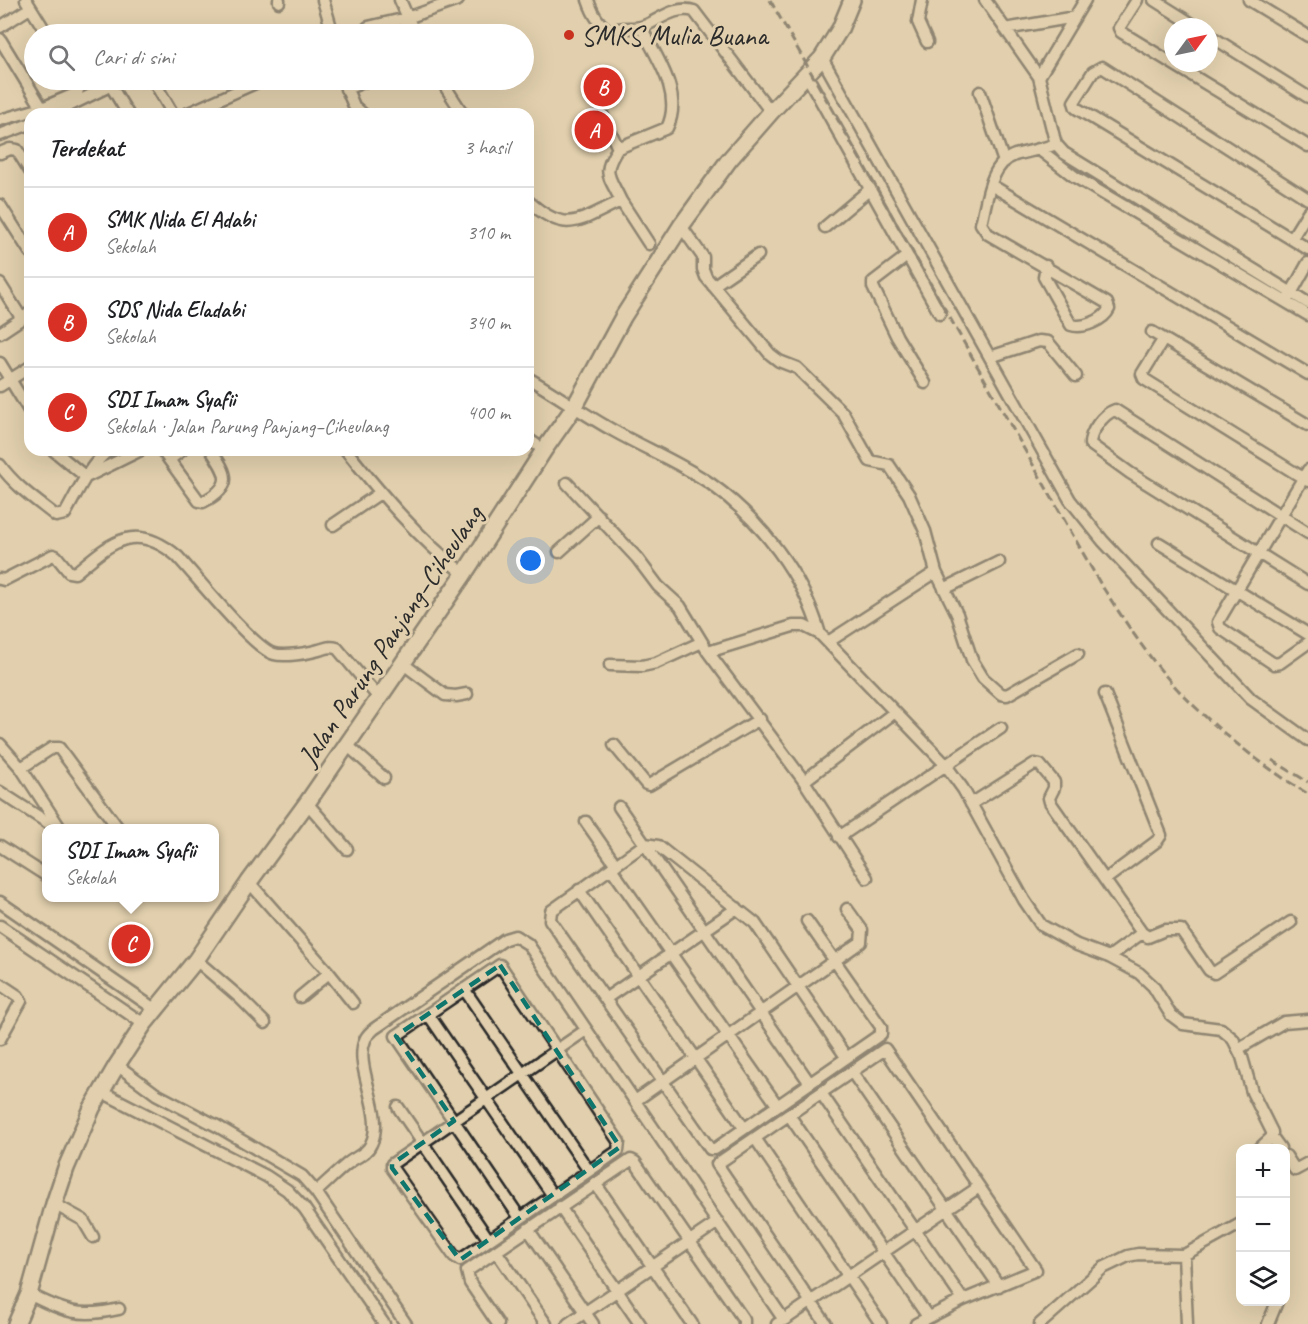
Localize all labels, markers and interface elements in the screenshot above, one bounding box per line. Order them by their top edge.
place label: SMKS Mulia Buana [581,18,770,53]
north arrow [1164,18,1218,72]
search box [24,24,534,90]
marker: SMKS Mulia Buana [562,28,576,42]
icon: search [45,41,78,74]
text: Cari di sini [93,43,174,71]
pin: B [584,64,622,110]
pin: A [574,108,614,152]
text: Terdekat [48,131,124,164]
text: 3 hasil [464,135,510,160]
text: SMK Nida El Adabi [105,206,255,234]
text: A [62,220,73,245]
text: 310 m [467,220,510,245]
text: Sekolah [105,234,156,259]
text: SDS Nida Eladabi [105,296,244,324]
text: B [62,310,73,335]
text: 340 m [467,310,510,335]
text: Sekolah [105,324,156,349]
text: SDI Imam Syafii [105,386,235,414]
text: C [63,400,72,425]
text: 400 m [467,400,510,425]
text: Sekolah · Jalan Parung Panjang–Ciheulang [105,414,389,439]
street label: Jalan Parung Panjang–Ciheulang [289,497,491,774]
your location [516,546,545,575]
popup [42,824,219,902]
text: SDI Imam Syafii [65,837,196,865]
text: Sekolah [65,865,116,890]
pin: C [112,922,150,966]
map controls [1236,1144,1290,1306]
button: + [1236,1144,1290,1198]
button: − [1236,1198,1290,1252]
button: layers [1236,1252,1290,1306]

